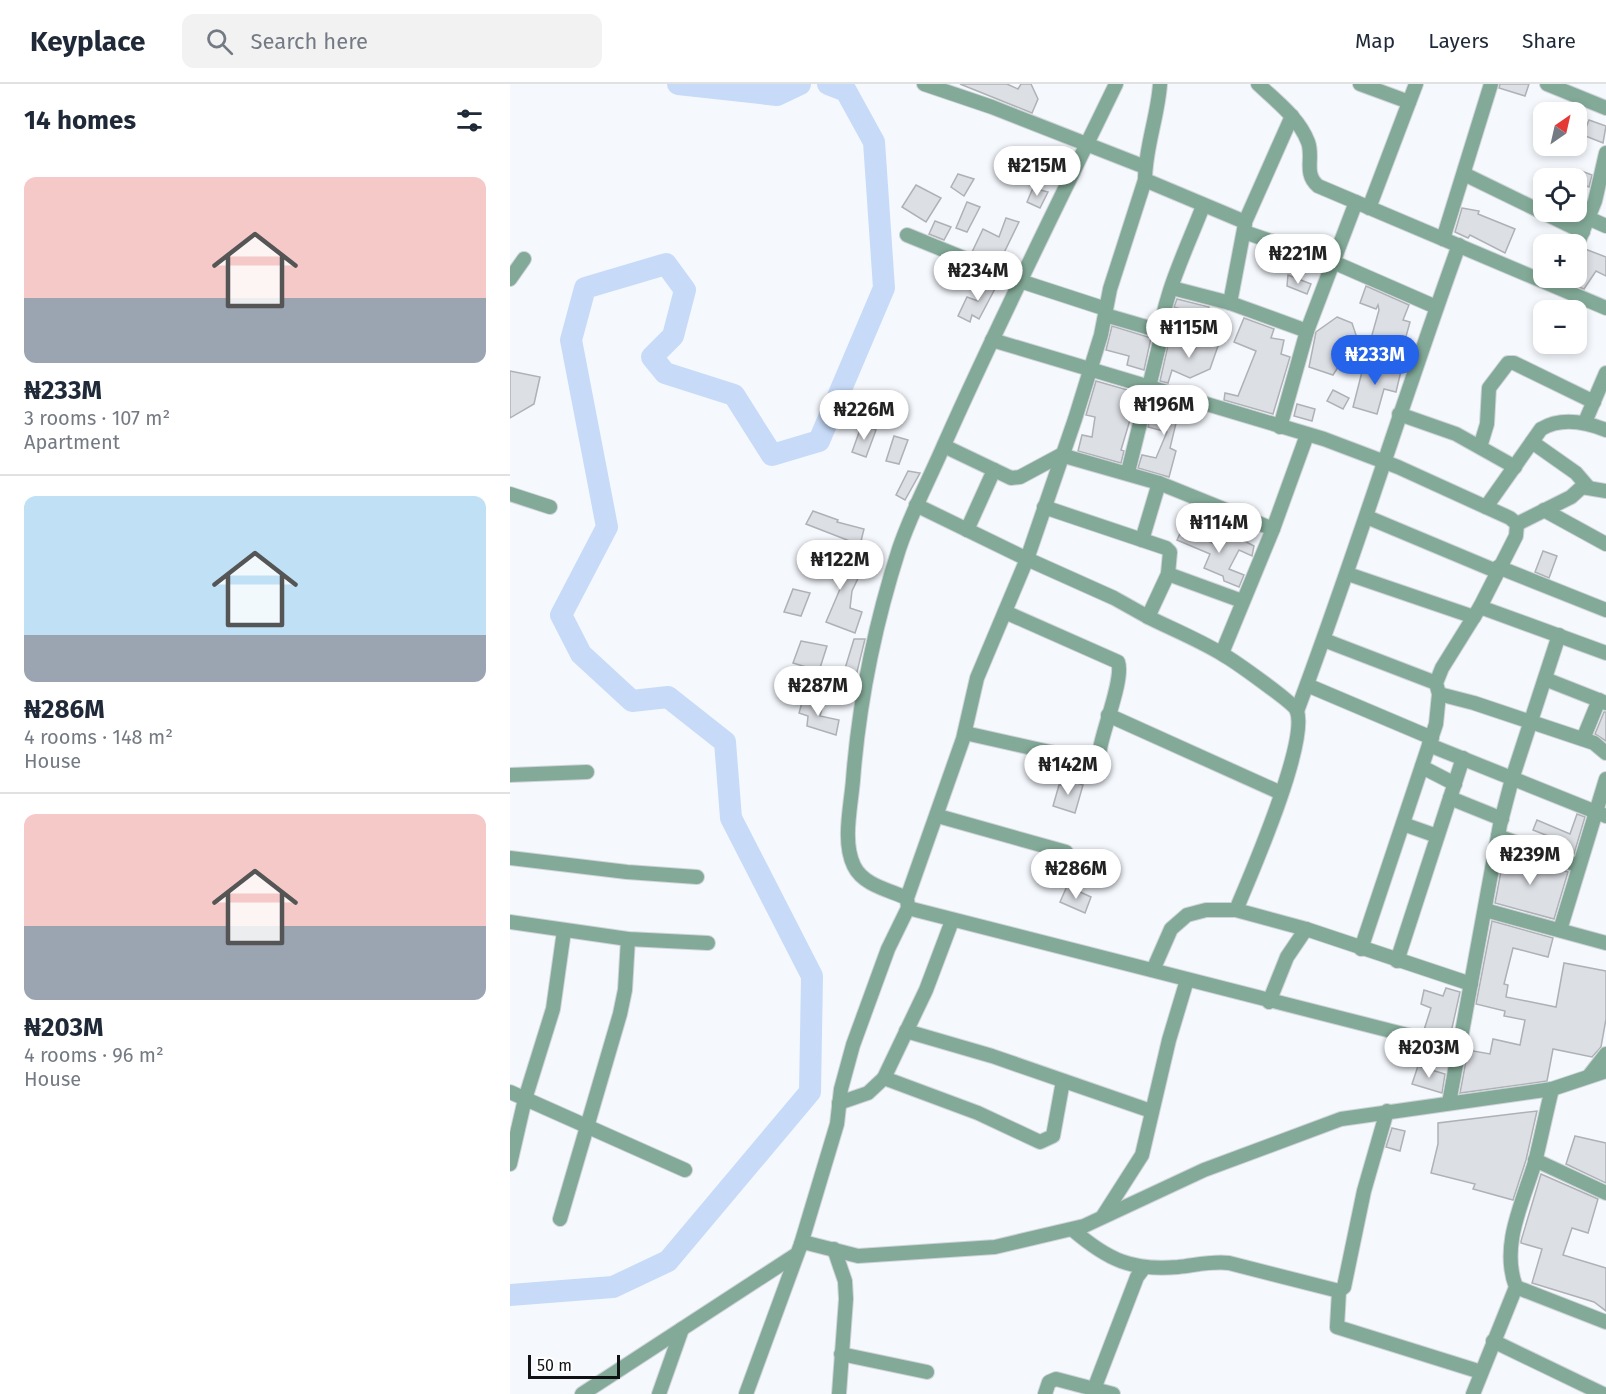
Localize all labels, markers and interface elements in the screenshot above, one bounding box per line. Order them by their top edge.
search box [182,14,602,68]
text: Keyplace [30,25,146,58]
icon: search [203,25,236,58]
text: Search here [251,28,368,55]
text: Map [1355,28,1395,54]
text: Layers [1428,28,1489,54]
text: Share [1522,28,1576,54]
north arrow [1533,102,1587,156]
map controls [1533,102,1587,354]
icon: filters [453,104,486,137]
text: 14 homes [24,105,136,136]
pin: ₦215M [995,146,1079,197]
text: ₦215M [1008,153,1066,177]
button: locate [1533,168,1587,222]
icon: home [201,216,309,324]
pin: ₦221M [1256,234,1340,285]
button: + [1533,234,1587,288]
text: ₦221M [1269,241,1327,265]
pin: ₦234M [936,251,1020,302]
text: ₦234M [948,258,1008,282]
button: − [1533,300,1587,354]
pin: ₦115M [1147,308,1231,359]
text: ₦115M [1160,315,1218,339]
pin: ₦233M [1333,335,1417,386]
text: ₦233M [1345,342,1405,366]
text: ₦233M [24,375,102,406]
pin: ₦196M [1122,385,1206,436]
pin: ₦226M [822,390,906,441]
text: ₦196M [1134,392,1194,416]
text: ₦226M [834,397,894,421]
text: 3 rooms · 107 m² [24,406,170,430]
text: Apartment [24,430,120,454]
pin: ₦114M [1177,503,1261,554]
text: ₦114M [1190,510,1248,534]
icon: home [201,535,309,643]
pin: ₦122M [798,540,882,591]
text: ₦122M [811,547,869,571]
pin: ₦287M [776,666,860,717]
text: ₦287M [788,673,848,697]
text: ₦286M [24,694,105,725]
text: 4 rooms · 148 m² [24,725,173,749]
pin: ₦142M [1026,745,1110,796]
text: House [24,749,81,773]
text: ₦142M [1038,752,1098,776]
pin: ₦239M [1488,835,1572,886]
text: ₦239M [1500,842,1560,866]
pin: ₦286M [1034,849,1118,900]
icon: home [201,853,309,961]
text: ₦286M [1045,856,1107,880]
text: ₦203M [24,1012,103,1043]
pin: ₦203M [1387,1028,1471,1079]
text: ₦203M [1398,1035,1460,1059]
text: 4 rooms · 96 m² [24,1043,164,1067]
text: House [24,1067,81,1091]
scale bar [528,1352,620,1380]
text: 50 m [537,1356,572,1375]

